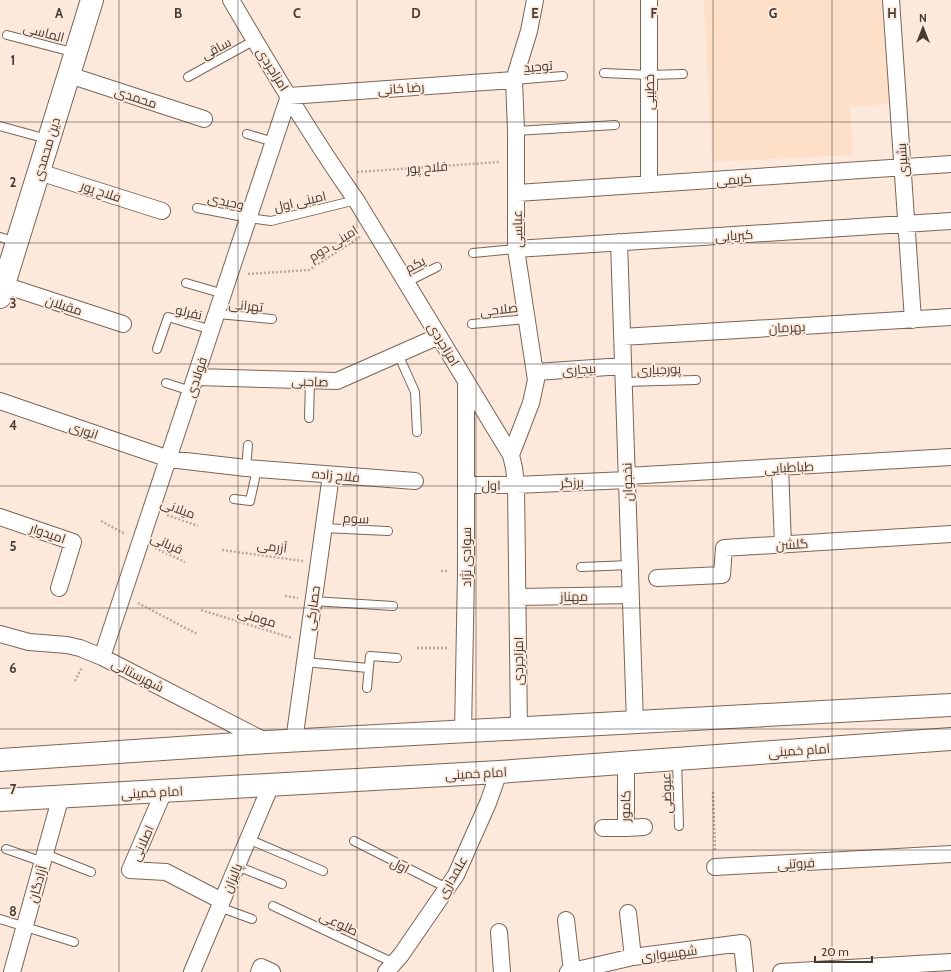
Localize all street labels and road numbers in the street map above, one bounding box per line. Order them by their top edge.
street label: الماسی [22,19,66,45]
street label: ساقی [198,34,234,62]
street label: امزاجردی [253,44,293,94]
street label: توحید [523,57,554,75]
street label: خطیبی [641,74,657,110]
street label: رضا خانی [377,78,425,98]
street label: محمدی [113,83,159,111]
street label: دین محمدی [29,115,63,183]
street label: بشیری [893,142,911,178]
street label: فلاح پور [405,158,448,178]
street label: کریمی [716,170,752,188]
street label: فلاح پور [77,177,123,207]
street label: امینی اول [272,187,328,216]
street label: وحیدی [206,189,246,213]
street label: عباسی [509,210,525,248]
street label: امینی دوم [305,222,362,266]
street label: کبریایی [714,226,754,244]
street label: یکم [402,252,429,278]
street label: مقبلان [44,292,84,318]
street label: تهرانی [228,295,264,315]
street label: صلاحی [479,299,519,319]
street label: نفرلو [174,301,204,323]
street label: بهرمان [768,318,806,336]
street label: امزاجردی [425,319,463,369]
street label: فولادی [182,355,210,399]
street label: بیجاری [561,360,597,378]
street label: پورجباری [637,360,682,380]
street label: صاحبی [291,372,329,390]
street label: انوری [67,418,101,442]
street label: طباطبایی [764,458,814,476]
street label: نخجوان [618,462,636,502]
street label: فلاح زاده [311,465,361,486]
street label: برزگر [559,474,584,490]
street label: اول [481,477,501,494]
street label: میلانی [158,494,198,522]
street label: سوم [342,509,370,529]
street label: امیدوار [27,519,68,547]
street label: سوادی نژاد [458,527,474,587]
street label: قربانی [148,529,186,557]
street label: گلشن [775,535,809,553]
street label: آزرمی [256,536,288,556]
street label: حصارکی [301,585,323,631]
street label: مهناز [559,588,588,604]
street label: مومنی [236,604,278,630]
street label: امزاجردی [510,637,526,685]
street label: شهرستانی [109,655,167,695]
street label: امام خمینی [768,740,831,762]
street label: امام خمینی [445,763,507,785]
street label: عیوضی [657,772,675,814]
street label: امام خمینی [121,782,183,804]
street label: کامور [617,790,633,823]
street label: اصلانی [127,822,157,864]
street label: علمداری [434,853,470,901]
street label: اول [387,854,412,877]
street label: فروتنی [777,854,815,872]
street label: پالیزان [219,860,247,896]
street label: آزادگان [24,863,50,904]
street label: طلوعی [317,907,361,939]
street label: شهسواری [640,942,698,964]

